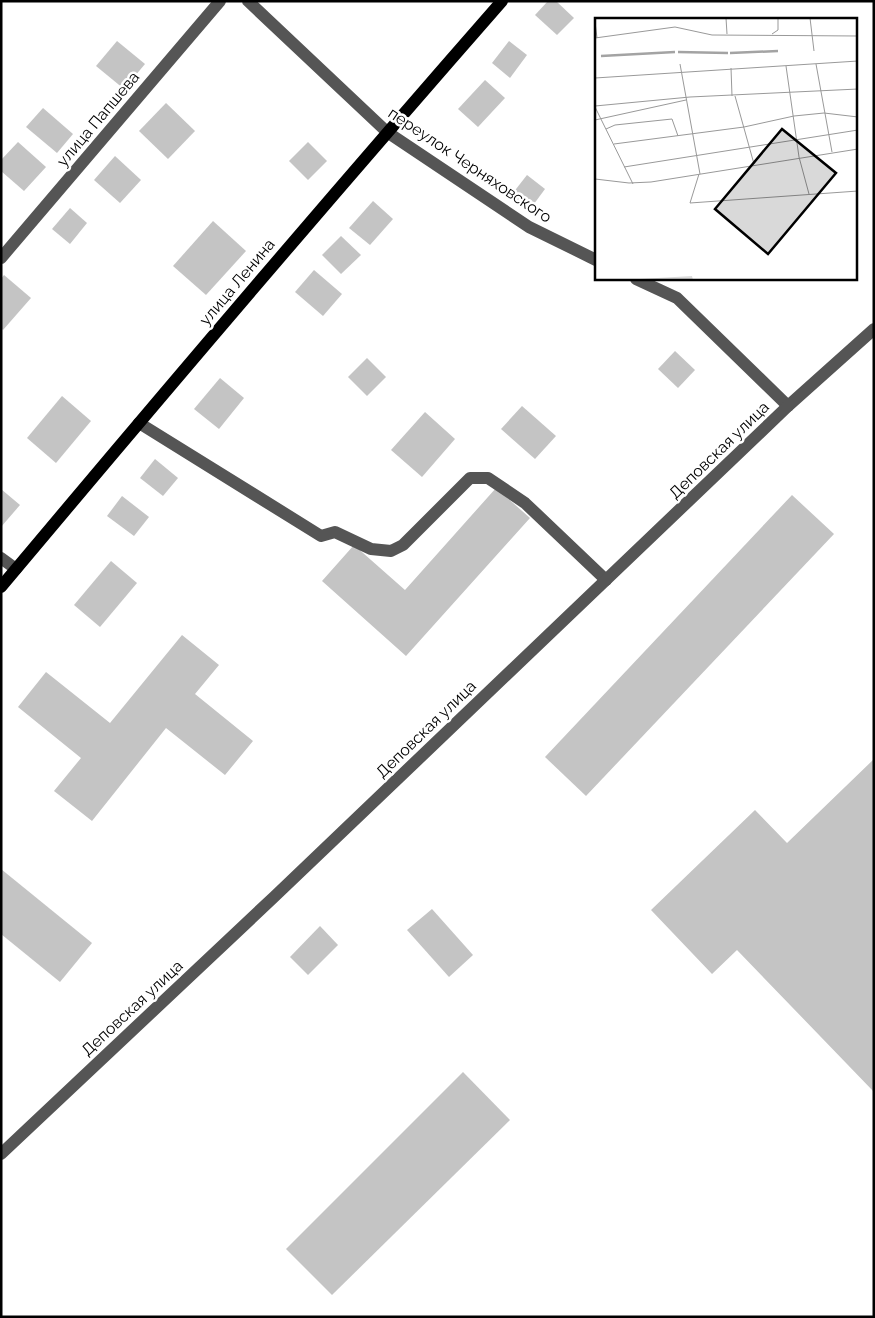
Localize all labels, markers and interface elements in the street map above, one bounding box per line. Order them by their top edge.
inset map [595,18,858,280]
street label: улица Папшева [53,68,143,170]
street label: переулок Черняховского [385,103,555,227]
street label: улица Ленина [195,235,279,329]
street label: Деповская улица [665,397,773,503]
street label: Деповская улица [372,676,480,782]
street label: Деповская улица [77,956,187,1060]

